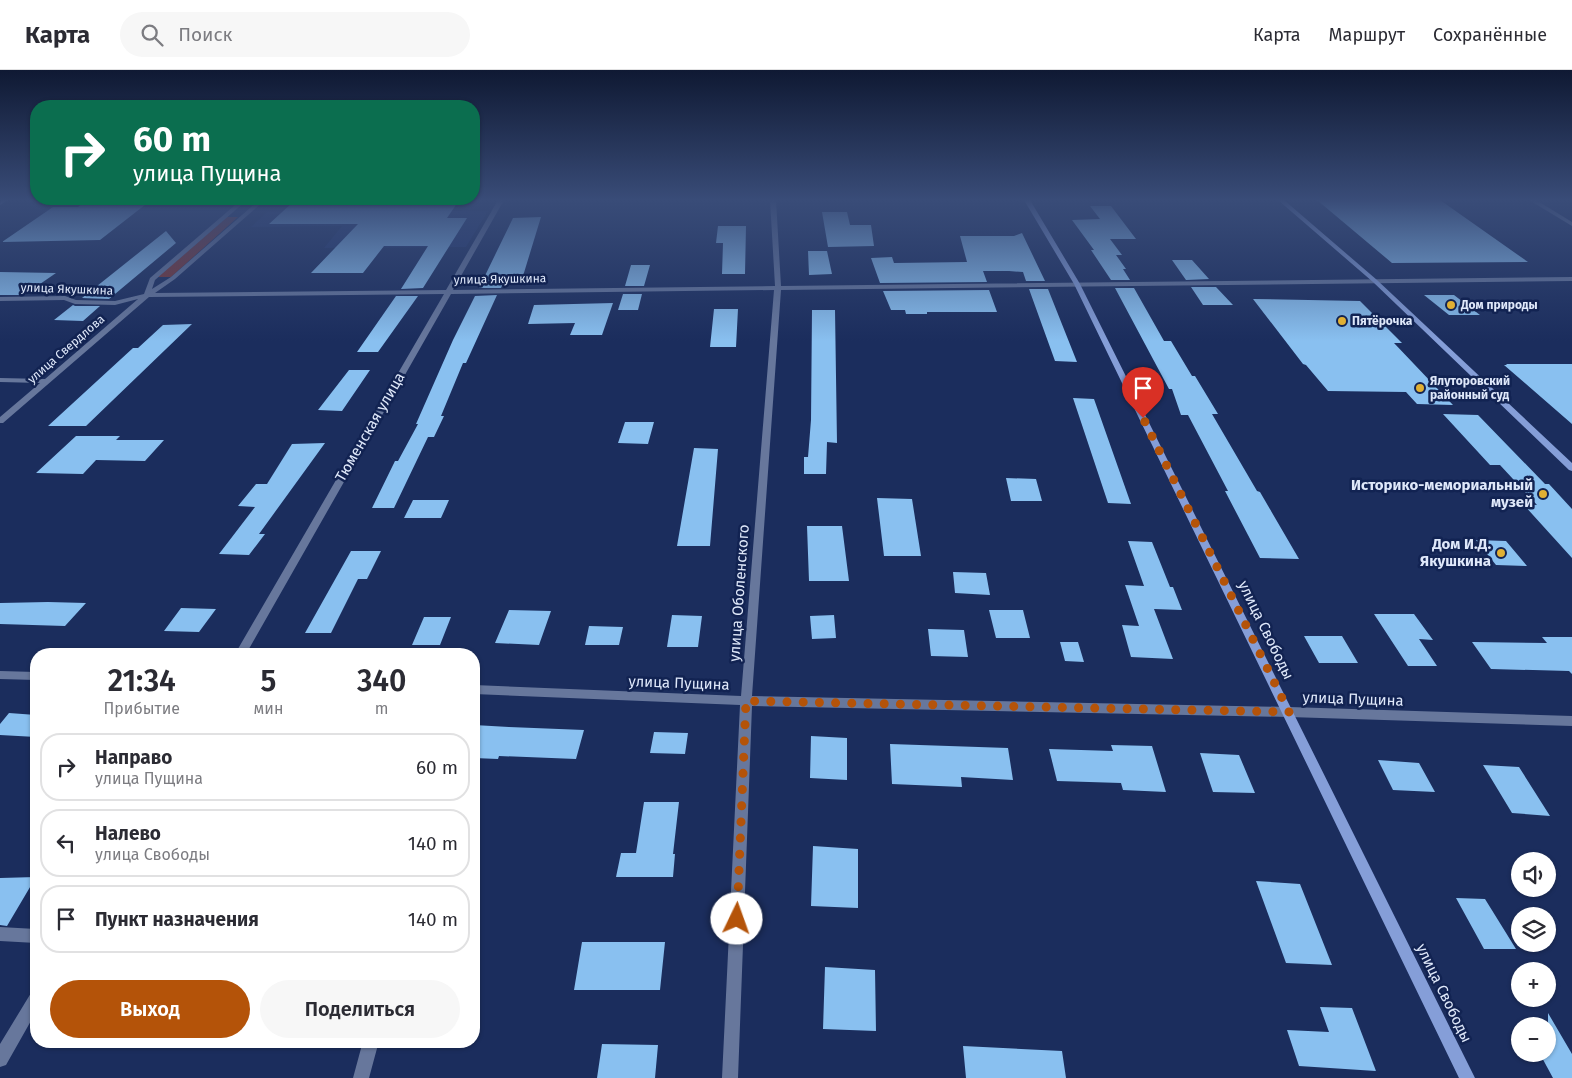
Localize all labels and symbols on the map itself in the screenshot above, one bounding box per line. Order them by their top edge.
street label: улица Якушкина [454,271,546,287]
street label: улица Якушкина [20,280,114,298]
place label: Дом природы [1460,298,1538,312]
marker: Дом природы [1445,299,1457,311]
street label: улица Свердлова [25,312,107,386]
place label: Пятёрочка [1352,314,1413,328]
marker: Пятёрочка [1336,315,1348,327]
pin [1122,367,1164,418]
street label: Тюменская улица [331,369,409,485]
place label: Ялуторовский районный суд [1430,374,1510,402]
marker: Ялуторовский районный суд [1414,382,1426,394]
place label: Историко-мемориальный музей [1351,476,1533,511]
marker: Историко-мемориальный музей [1537,488,1549,500]
street label: улица Оболенского [725,524,753,662]
place label: Дом И.Д. Якушкина [1420,535,1491,570]
marker: Дом И.Д. Якушкина [1495,547,1507,559]
street label: улица Свободы [1234,578,1298,682]
street label: улица Пущина [628,672,730,694]
street label: улица Пущина [1302,688,1404,710]
position arrow [710,892,762,944]
street label: улица Свободы [1412,941,1476,1045]

